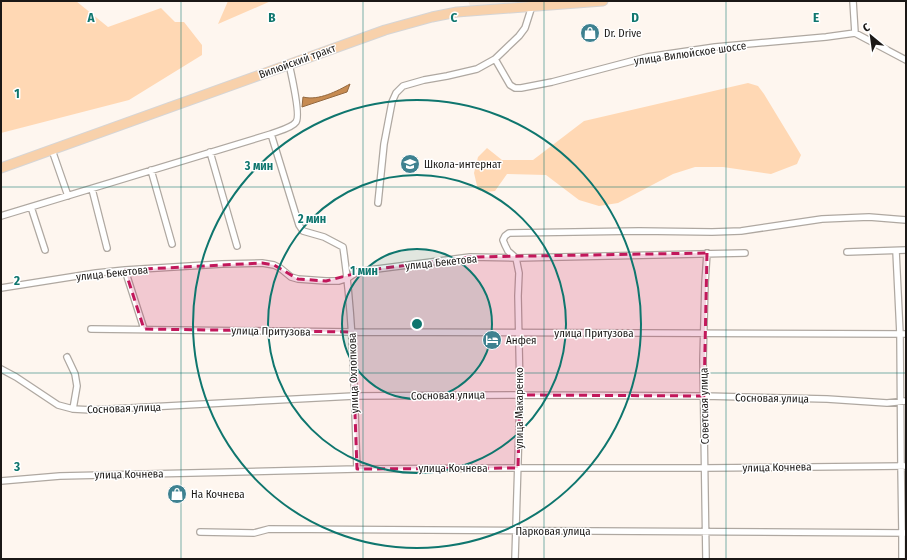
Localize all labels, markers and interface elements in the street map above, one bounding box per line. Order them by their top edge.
text: A [86,10,95,25]
text: B [268,10,276,25]
text: C [451,10,458,25]
text: D [631,10,639,25]
text: E [813,10,819,25]
north arrow [851,16,891,56]
text: С [861,20,872,35]
shop icon: Dr. Drive [579,22,601,44]
place label: Dr. Drive [604,27,642,40]
street label: улица Вилюйское шоссе [633,39,747,68]
street label: Вилюйский тракт [257,41,338,81]
text: 1 [14,86,20,101]
school or university icon: Школа-интернат [399,153,421,175]
place label: Школа-интернат [424,158,502,171]
text: 3 мин [244,159,273,173]
text: 2 мин [297,212,326,226]
street label: улица Бекетова [404,252,478,273]
street label: улица Бекетова [75,263,149,284]
text: 1 мин [350,264,378,278]
text: 2 [13,273,20,288]
centre of rings [410,317,424,331]
street label: улица Притузова [231,324,311,339]
street label: улица Притузова [554,327,634,340]
hotel icon: Анфея [481,329,503,351]
street label: улица Охлопкова [346,332,361,414]
place label: Анфея [506,334,537,347]
street label: улица Макаренко [513,367,526,449]
street label: Советская улица [697,368,712,444]
street label: Сосновая улица [411,388,485,403]
street label: Сосновая улица [735,391,809,406]
street label: Сосновая улица [87,401,161,416]
text: 3 [13,459,20,474]
street label: улица Кочнева [742,460,812,475]
street label: улица Кочнева [418,462,488,475]
street label: улица Кочнева [94,467,164,482]
shop icon: На Кочнева [166,483,188,505]
place label: На Кочнева [191,488,245,501]
street label: Парковая улица [515,525,591,538]

